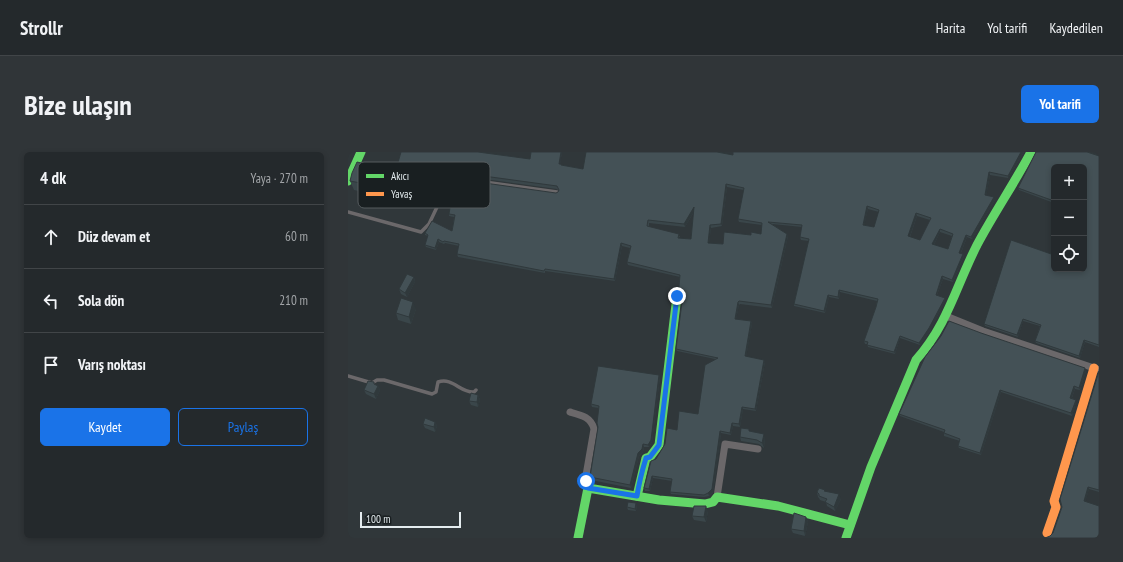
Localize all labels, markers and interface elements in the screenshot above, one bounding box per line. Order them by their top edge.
text: Strollr [20,16,63,40]
text: Harita [936,19,965,37]
text: Yol tarifi [987,19,1027,37]
text: Kaydedilen [1049,19,1103,37]
button: Yol tarifi [1021,85,1099,123]
text: Bize ulaşın [24,86,132,123]
legend [358,162,490,208]
map controls [1051,164,1087,272]
button: + [1051,164,1087,200]
text: 4 dk [40,167,66,189]
text: Akıcı [391,169,409,183]
text: Yaya · 270 m [251,170,308,187]
text: Yavaş [391,187,412,201]
button: − [1051,200,1087,236]
icon: ahead [40,226,62,248]
text: Düz devam et [78,227,150,246]
text: 60 m [285,228,308,245]
button: locate [1051,236,1087,272]
route end [668,287,686,305]
icon: left [40,290,62,312]
text: Sola dön [78,291,124,310]
text: 210 m [279,292,308,309]
icon: arrive [40,354,62,376]
text: Varış noktası [78,355,146,374]
button: Kaydet [40,408,170,446]
button: Paylaş [178,408,308,446]
route start [577,472,595,490]
scale bar [360,510,461,529]
text: 100 m [366,512,390,526]

